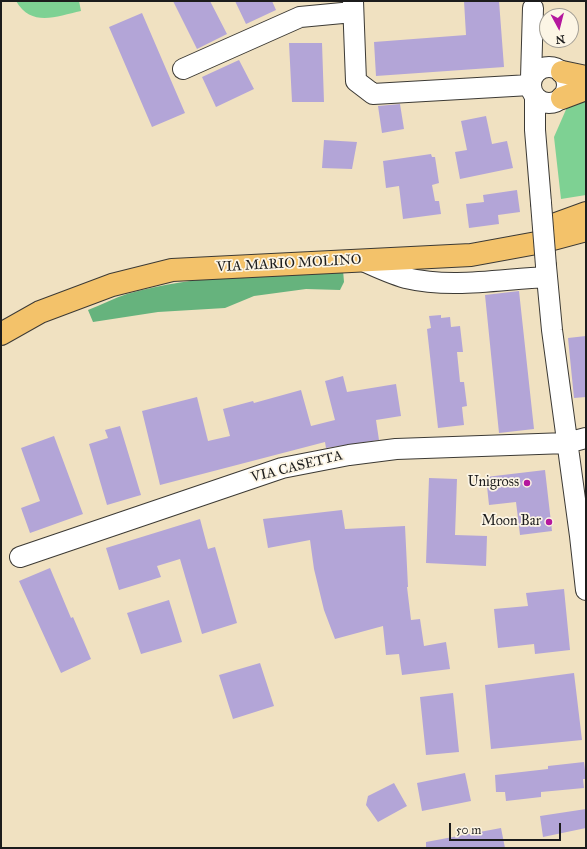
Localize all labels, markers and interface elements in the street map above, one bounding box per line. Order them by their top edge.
north arrow [539,8,579,48]
text: N [555,32,566,46]
street label: VIA MARIO MOLINO [216,252,362,276]
street label: VIA CASETTA [249,448,345,486]
place label: Unigross [468,475,519,491]
marker: Unigross [522,478,532,488]
place label: Moon Bar [481,514,541,530]
marker: Moon Bar [544,517,554,527]
scale bar [451,815,563,841]
text: 50 m [456,823,481,837]

